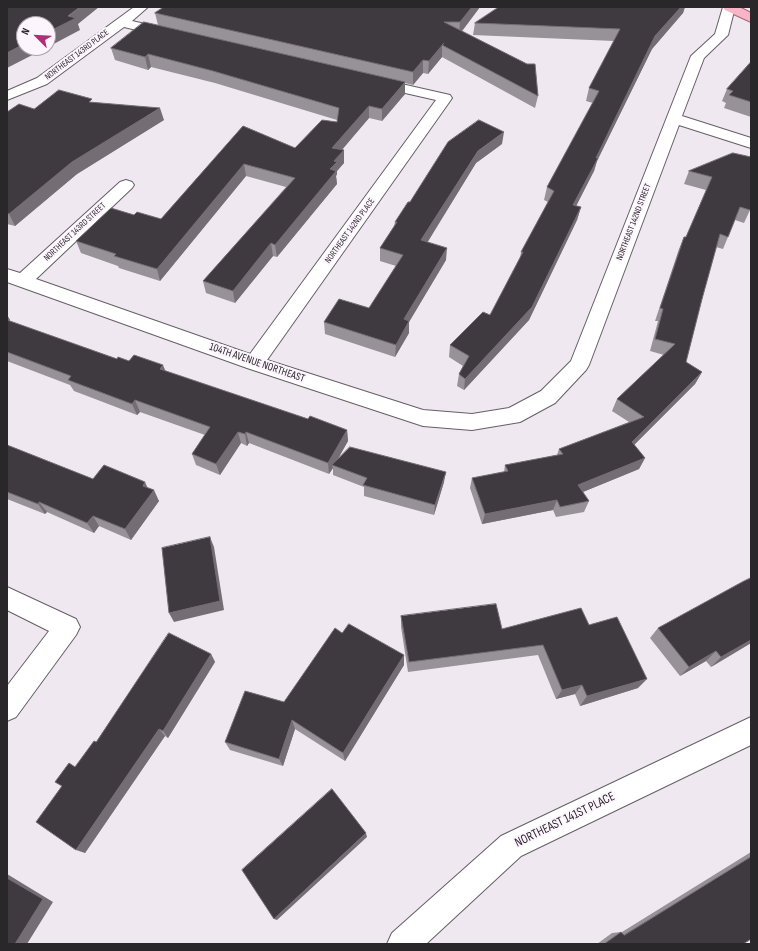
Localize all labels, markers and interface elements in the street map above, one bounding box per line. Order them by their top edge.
north arrow [16,16,56,56]
text: N [18,26,33,37]
street label: NORTHEAST 143RD PLACE [43,27,111,83]
street label: NORTHEAST 142ND STREET [614,182,654,262]
street label: NORTHEAST 142ND PLACE [323,196,377,266]
street label: NORTHEAST 143RD STREET [42,200,108,264]
street label: 104TH AVENUE NORTHEAST [208,340,306,386]
street label: NORTHEAST 141ST PLACE [512,789,618,851]

